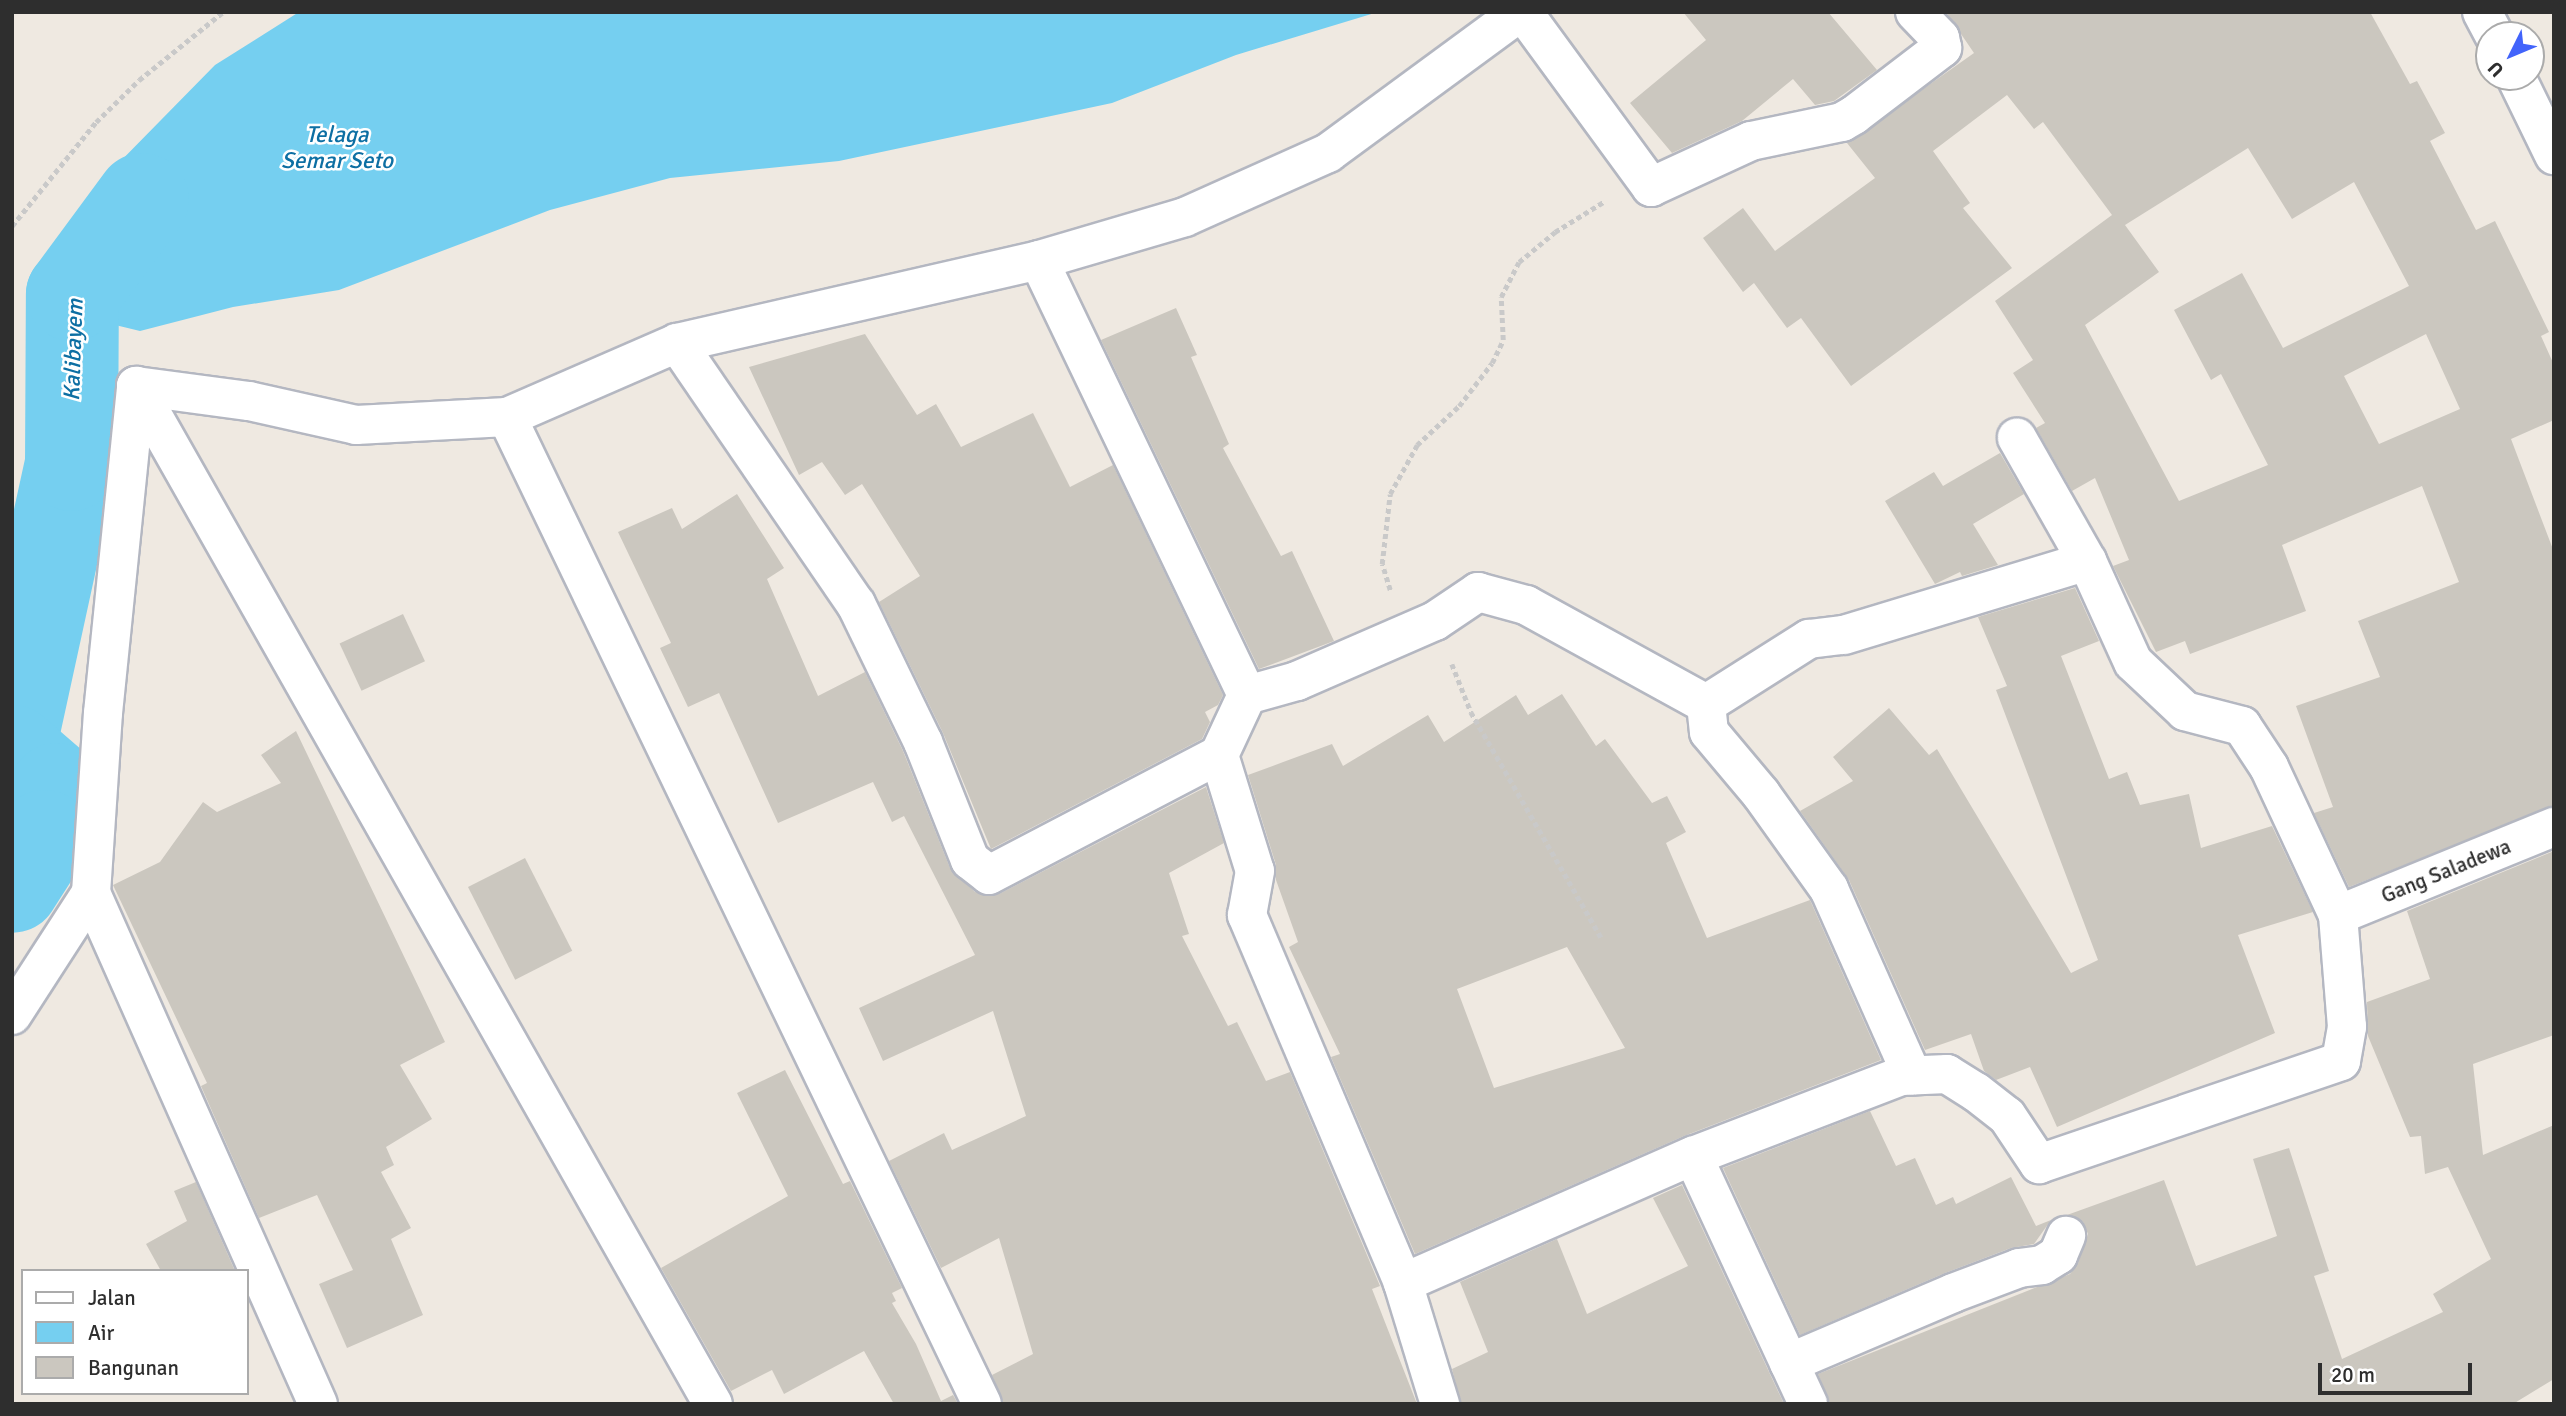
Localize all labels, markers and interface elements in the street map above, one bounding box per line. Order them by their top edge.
north arrow [2475,21,2545,91]
text: U [2483,56,2509,82]
water label: Telaga Semar Seto [281,121,393,175]
water label: Kalibayem [58,299,90,401]
street label: Gang Saladewa [2378,834,2514,908]
legend [21,1269,248,1395]
text: Jalan [88,1285,136,1311]
text: Air [88,1320,114,1346]
scale bar [2321,1350,2475,1394]
text: Bangunan [88,1355,179,1381]
text: 20 m [2331,1362,2375,1388]

